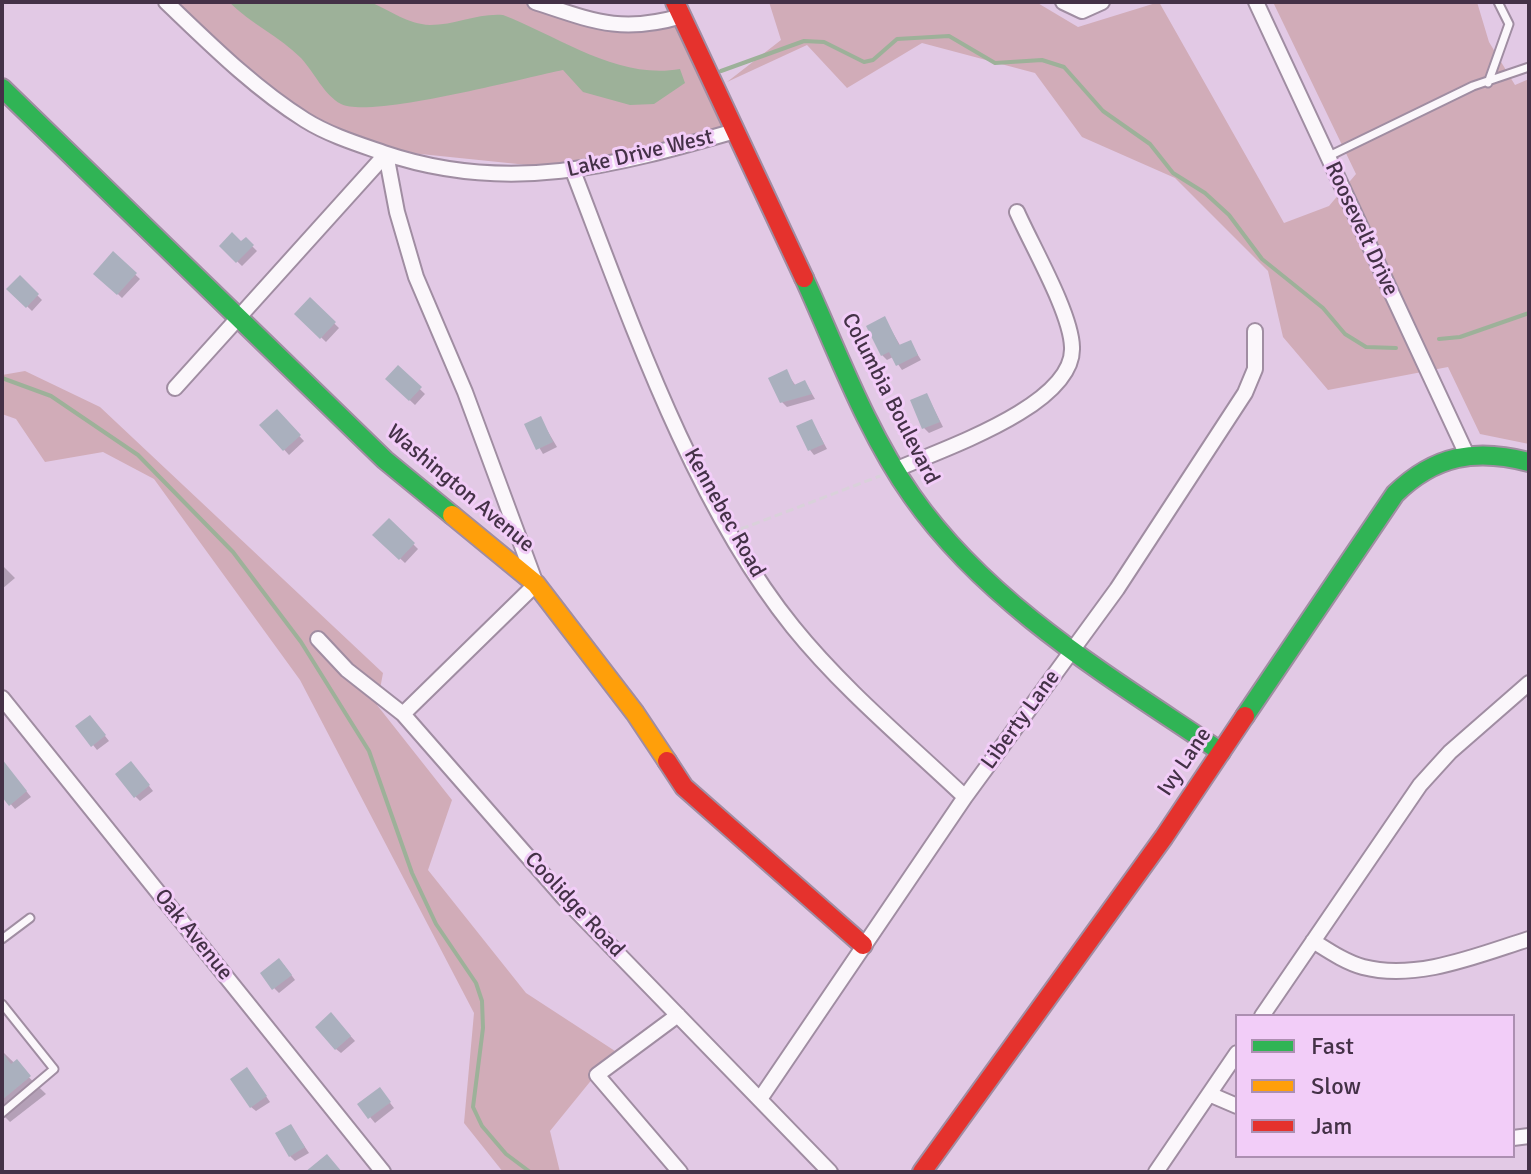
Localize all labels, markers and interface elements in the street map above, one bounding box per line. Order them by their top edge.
street label: Lake Drive West [564,124,716,184]
street label: Roosevelt Drive [1318,158,1404,300]
street label: Columbia Boulevard [835,309,945,489]
street label: Washington Avenue [381,419,539,559]
street label: Kennebec Road [678,444,770,582]
street label: Liberty Lane [976,665,1066,775]
street label: Ivy Lane [1153,723,1217,801]
street label: Coolidge Road [518,847,630,963]
street label: Oak Avenue [148,884,238,986]
legend [1235,1014,1515,1158]
text: Fast [1311,1031,1354,1061]
text: Slow [1311,1071,1361,1101]
text: Jam [1311,1111,1352,1141]

